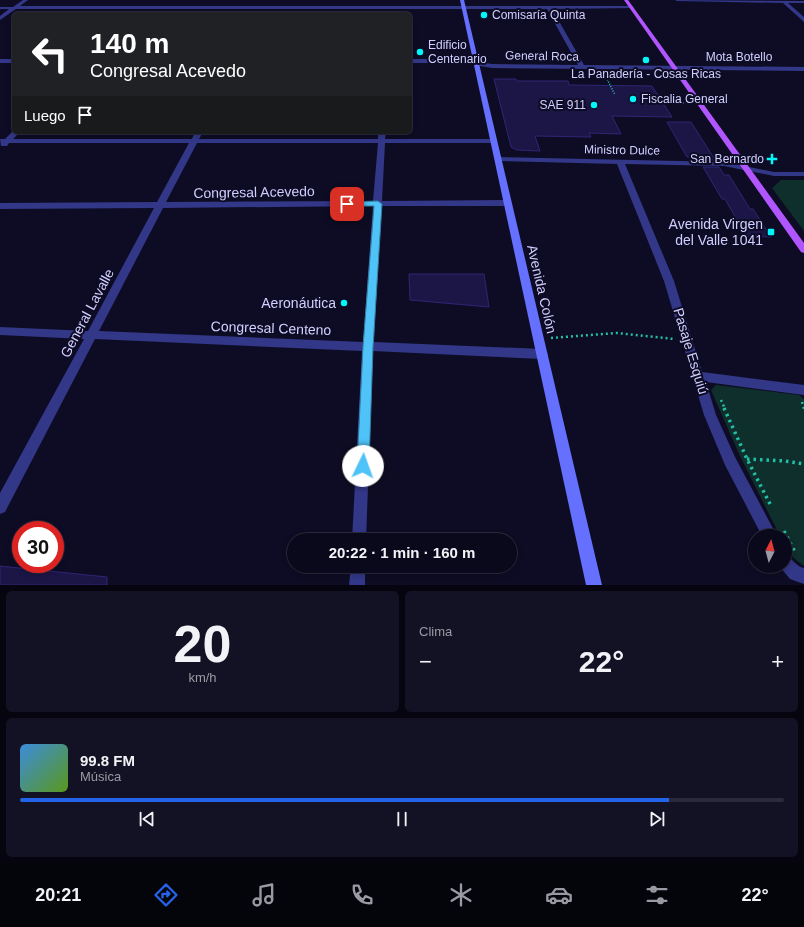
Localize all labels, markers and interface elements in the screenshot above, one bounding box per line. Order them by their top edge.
place label: Comisaría Quinta [492,8,586,22]
marker: Comisaría Quinta [479,10,489,20]
icon: left [24,28,76,80]
text: 140 m [90,28,169,59]
place label: Edificio Centenario [428,38,487,66]
marker: Edificio Centenario [415,47,425,57]
street label: General Roca [505,48,579,64]
street label: Mota Botello [706,50,773,64]
marker: La Panadería - Cosas Ricas [641,55,651,65]
text: Congresal Acevedo [90,61,246,81]
place label: La Panadería - Cosas Ricas [571,67,721,81]
place label: Fiscalia General [641,92,728,106]
marker: Fiscalia General [628,94,638,104]
place label: SAE 911 [540,98,586,112]
marker: SAE 911 [589,100,599,110]
icon: arrive [74,104,96,126]
text: Luego [24,107,66,124]
street label: Ministro Dulce [584,142,660,158]
place label: San Bernardo [690,152,764,166]
marker: San Bernardo [767,154,777,164]
street label: Congresal Acevedo [193,183,315,201]
pin [330,187,364,221]
icon: arrive [336,193,358,215]
place label: Avenida Virgen del Valle 1041 [669,216,763,248]
marker: Avenida Virgen del Valle 1041 [766,227,776,237]
street label: Avenida Colón [524,243,560,335]
street label: General Lavalle [57,266,117,360]
place label: Aeronáutica [261,295,336,311]
marker: Aeronáutica [339,298,349,308]
street label: Pasaje Esquiú [670,306,712,396]
street label: Congresal Centeno [210,318,332,338]
position arrow [342,445,384,487]
speed limit sign: 30 [12,521,64,573]
north arrow [748,529,792,573]
map controls [748,529,792,573]
text: 20:22 · 1 min · 160 m [329,544,475,561]
text: 20 [174,615,231,673]
text: Clima [419,624,452,639]
text: 22° [579,645,624,678]
text: − [419,649,432,674]
text: + [771,649,784,674]
text: km/h [188,670,217,685]
text: 99.8 FM [80,752,135,769]
text: Música [80,769,121,784]
icon: previous [136,808,158,830]
icon: pause [391,808,413,830]
icon: next [646,808,668,830]
icon: directions [152,881,180,909]
icon: music [250,881,278,909]
icon: phone [348,881,376,909]
icon: climate [447,881,475,909]
icon: car [545,881,573,909]
icon: filters [643,881,671,909]
text: 20:21 [35,885,81,905]
text: 22° [742,885,769,905]

